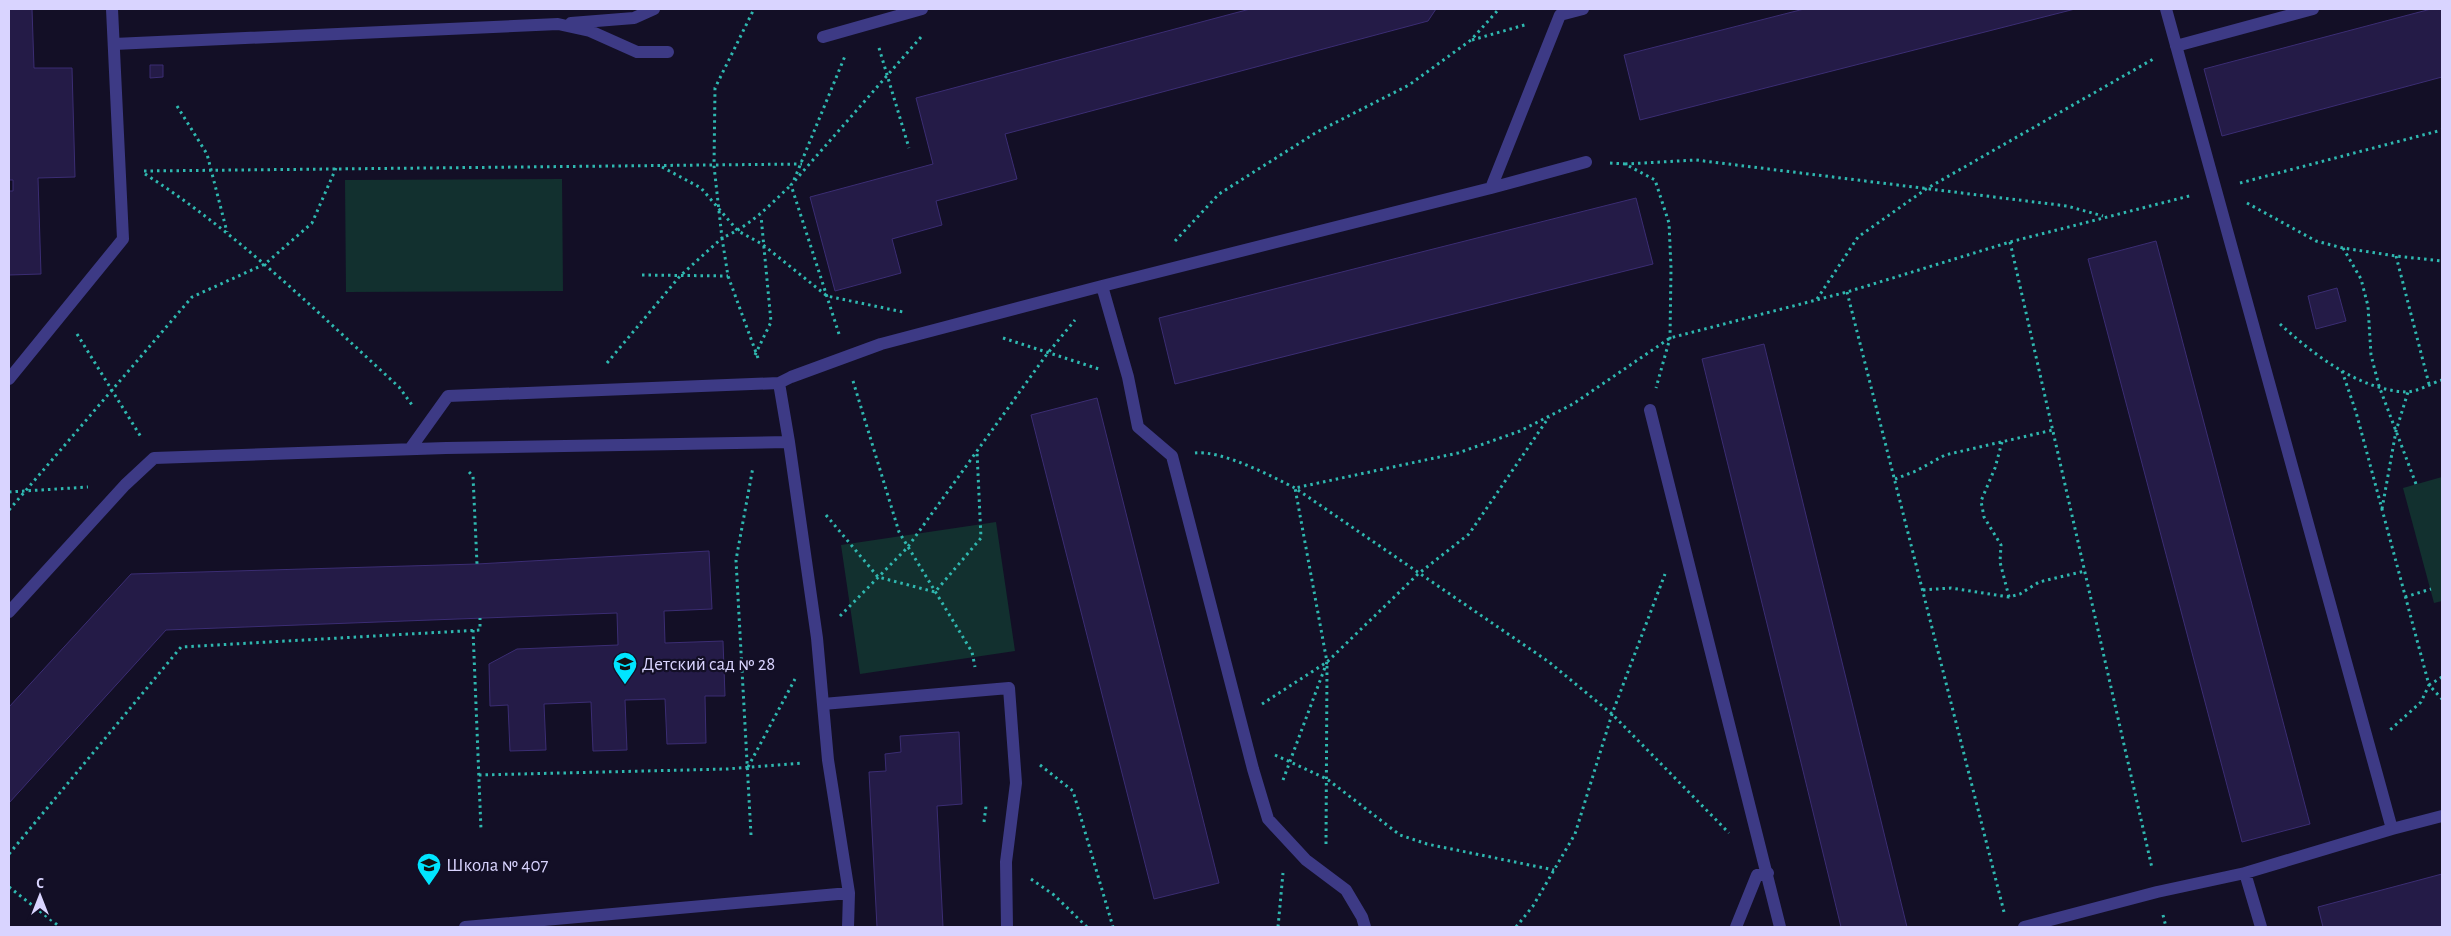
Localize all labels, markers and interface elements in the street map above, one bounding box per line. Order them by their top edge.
school or university icon: Детский сад № 28 [612,651,638,685]
place label: Детский сад № 28 [642,655,775,674]
school or university icon: Школа № 407 [416,852,442,886]
place label: Школа № 407 [446,856,549,875]
north arrow [15,871,65,921]
text: С [36,877,44,891]

